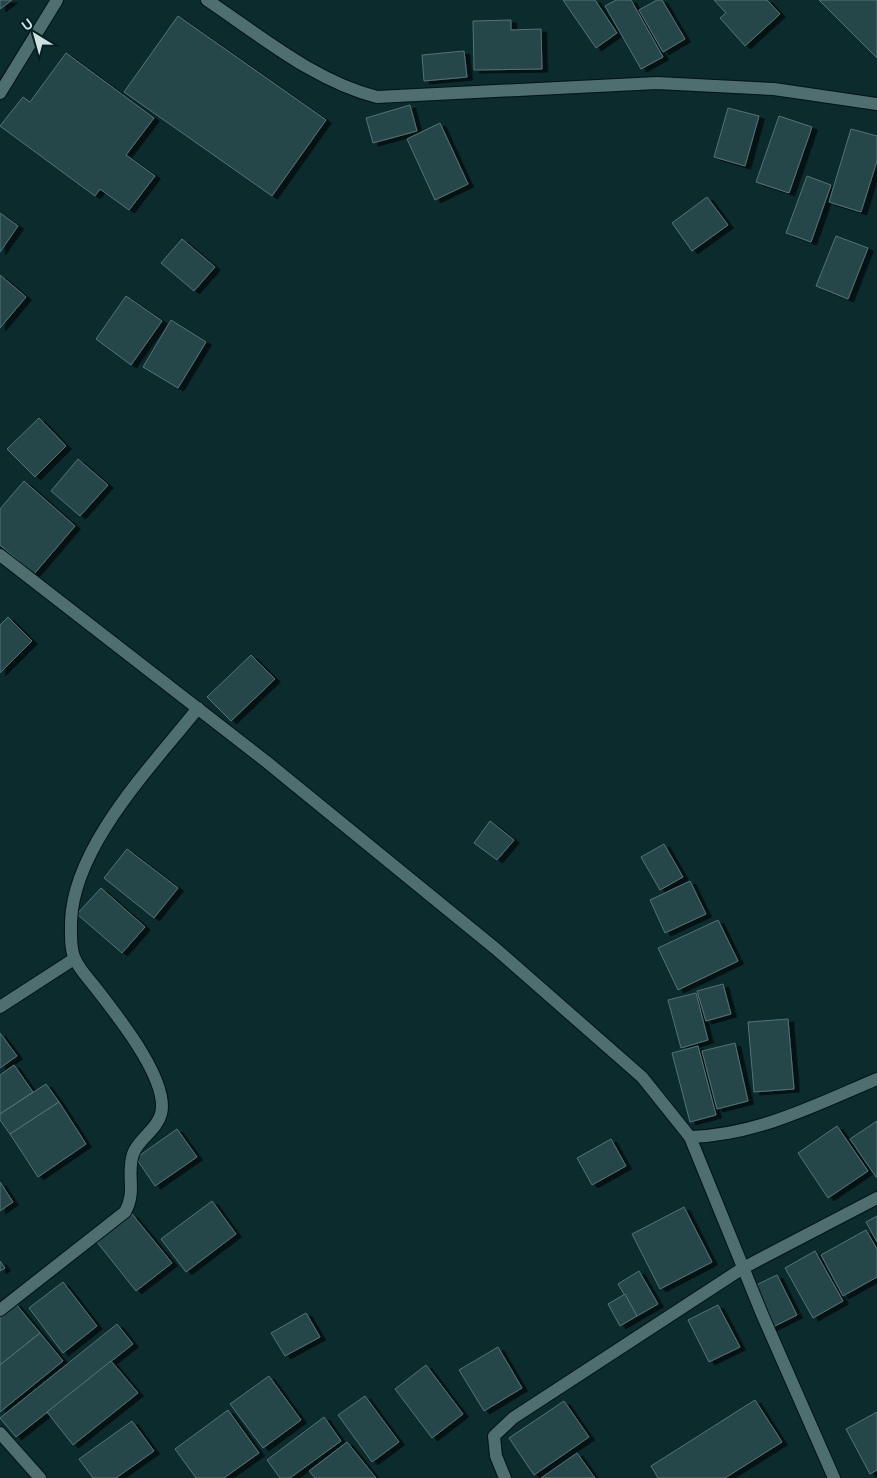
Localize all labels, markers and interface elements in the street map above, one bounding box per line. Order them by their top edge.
north arrow [10,10,60,60]
text: U [18,15,37,35]

